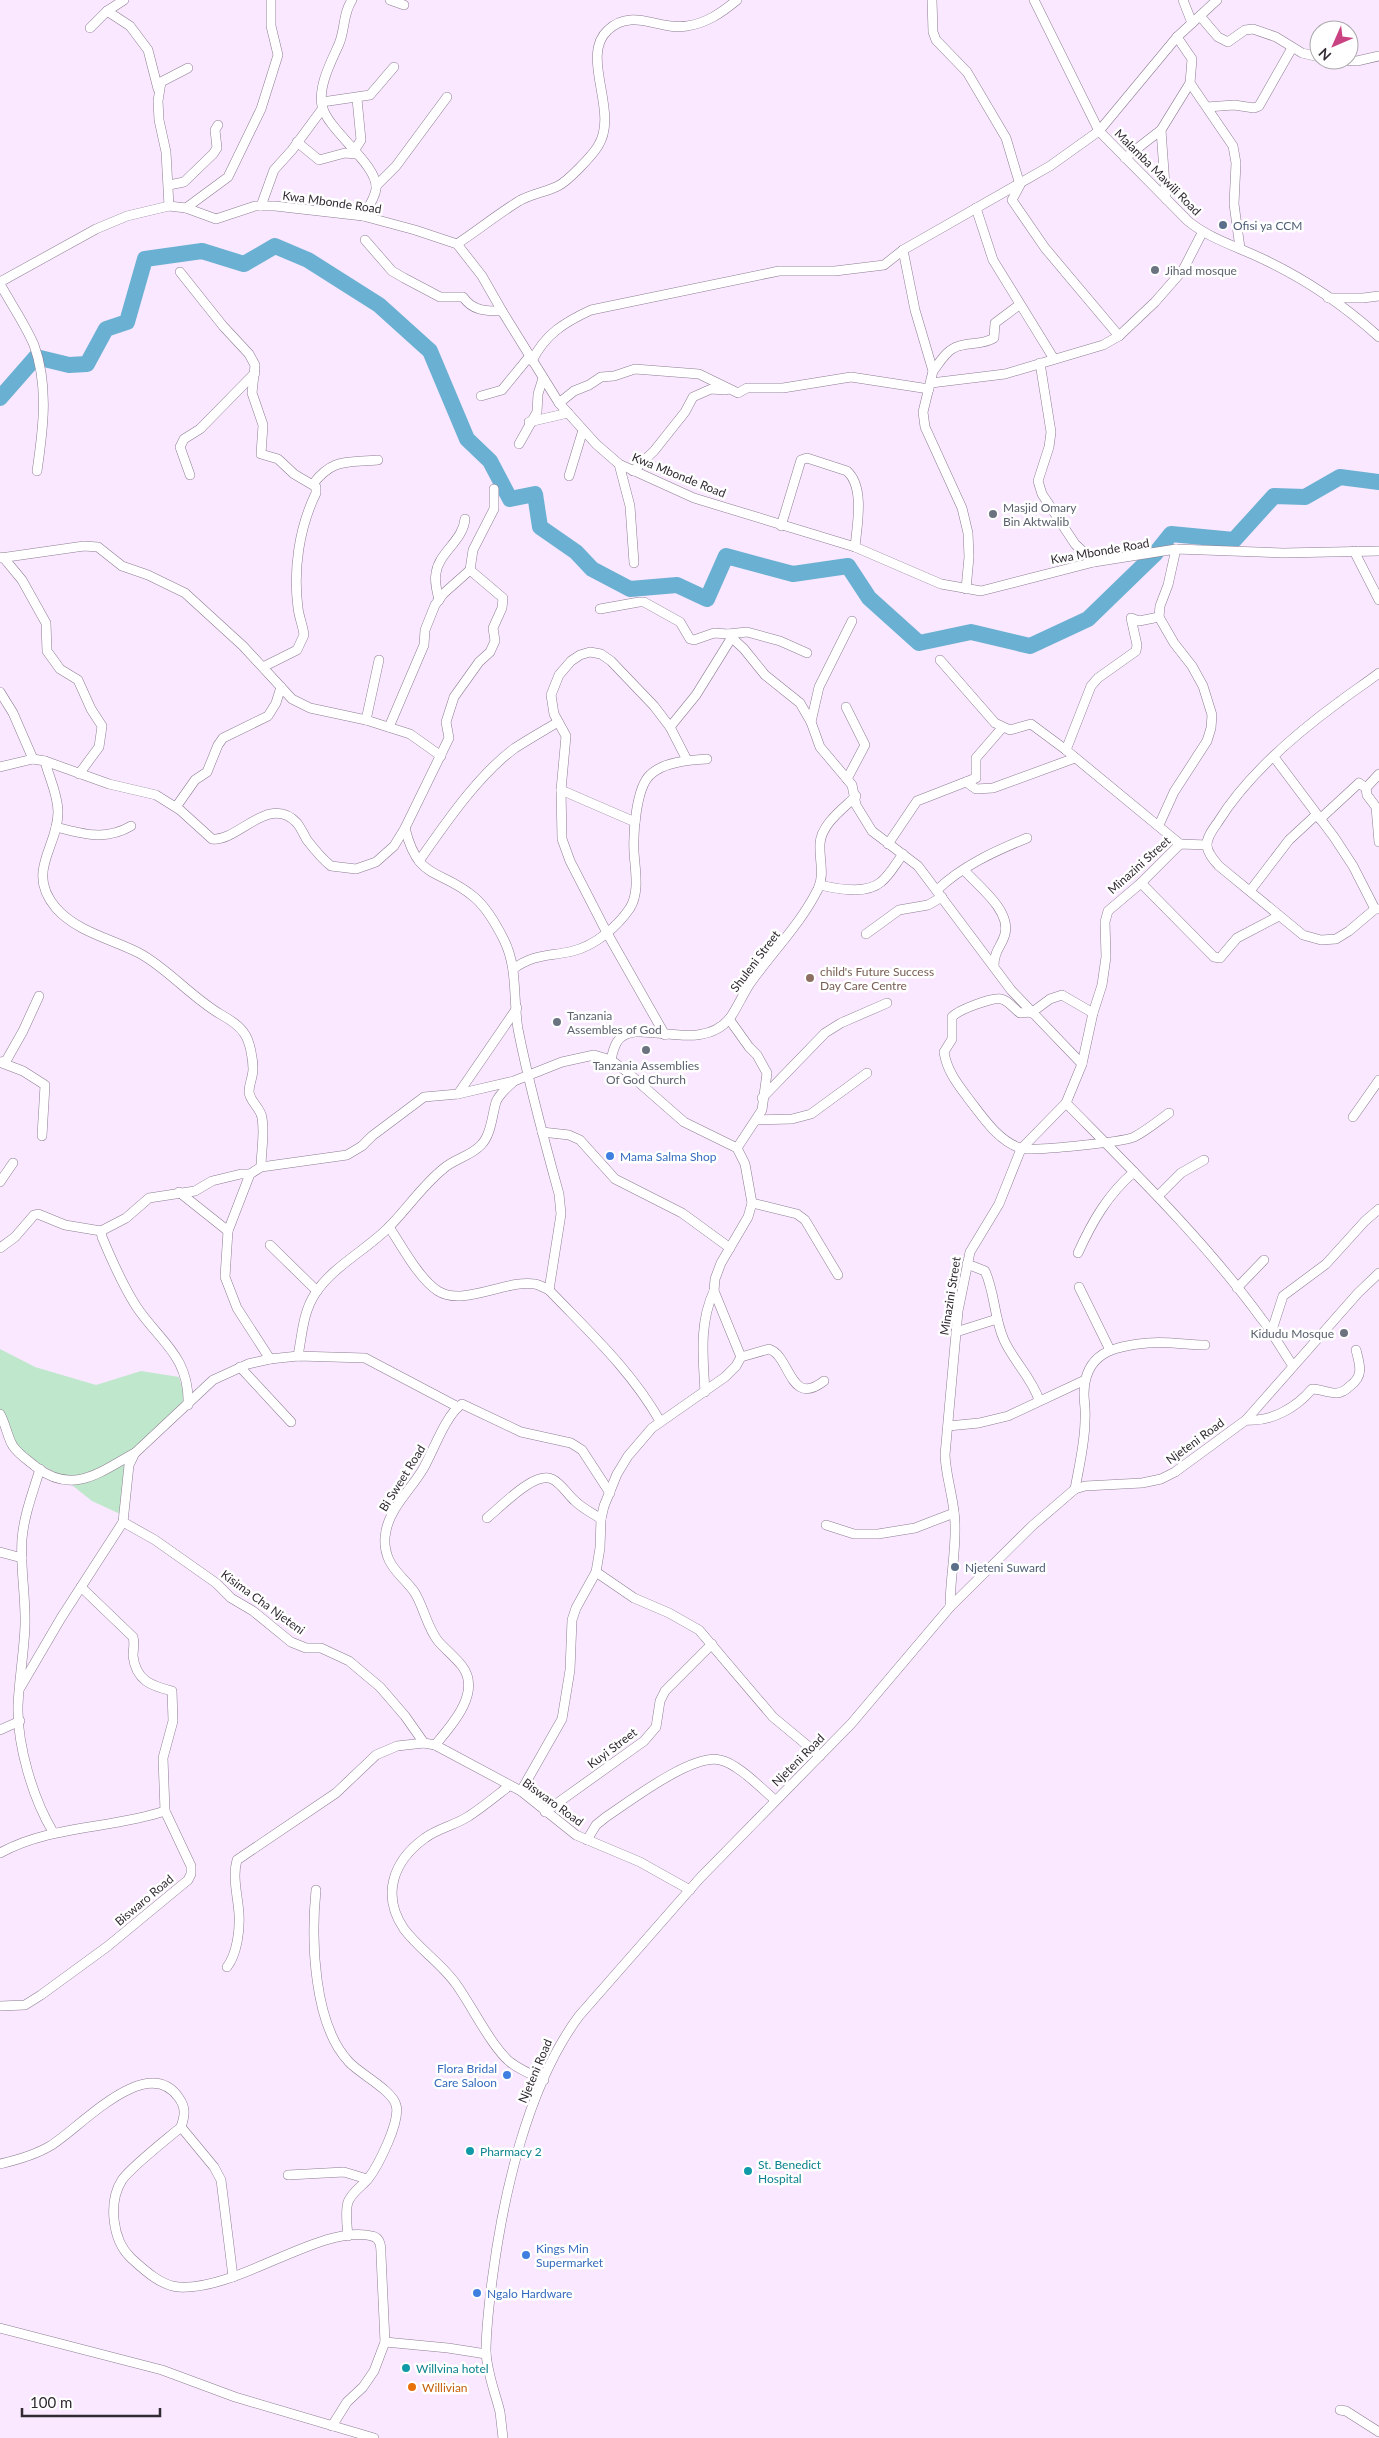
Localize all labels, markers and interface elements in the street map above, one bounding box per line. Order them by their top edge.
north arrow [1309,20,1359,70]
text: N [1315,45,1334,64]
street label: Malamba Mawili Road [1112,126,1204,218]
street label: Kwa Mbonde Road [281,188,383,216]
place label: Ofisi ya CCM [1233,218,1302,233]
marker: Ofisi ya CCM [1217,219,1229,231]
place label: Jihad mosque [1165,263,1237,278]
marker: Jihad mosque [1149,264,1161,276]
street label: Kwa Mbonde Road [630,449,728,501]
place label: Masjid Omary Bin Aktwalib [1003,500,1077,529]
marker: Masjid Omary Bin Aktwalib [987,508,999,520]
street label: Kwa Mbonde Road [1050,535,1150,567]
street label: Minazini Street [1105,832,1174,897]
street label: Shuleni Street [727,927,783,995]
place label: child's Future Success Day Care Centre [820,964,934,993]
marker: child's Future Success Day Care Centre [804,972,816,984]
place label: Tanzania Assembles of God [567,1008,662,1037]
marker: Tanzania Assembles of God [551,1016,563,1028]
marker: Tanzania Assemblies Of God Church [640,1044,652,1056]
place label: Tanzania Assemblies Of God Church [593,1058,699,1087]
place label: Mama Salma Shop [620,1149,717,1164]
marker: Mama Salma Shop [604,1150,616,1162]
street label: Minazini Street [936,1255,964,1336]
place label: Kidudu Mosque [1251,1326,1334,1341]
marker: Kidudu Mosque [1338,1327,1350,1339]
street label: Njeteni Road [1163,1415,1227,1467]
street label: Bi Sweet Road [376,1442,428,1514]
place label: Njeteni Suward [965,1560,1046,1575]
marker: Njeteni Suward [949,1561,961,1573]
street label: Kisima Cha Njeteni [218,1567,308,1638]
street label: Kuyi Street [584,1724,640,1771]
street label: Njeteni Road [769,1731,827,1789]
street label: Biswaro Road [520,1775,586,1829]
street label: Biswaro Road [112,1871,176,1929]
street label: Njeteni Road [515,2037,555,2105]
place label: Flora Bridal Care Saloon [434,2061,497,2090]
marker: Flora Bridal Care Saloon [501,2069,513,2081]
place label: Pharmacy 2 [480,2144,542,2159]
marker: Pharmacy 2 [464,2145,476,2157]
place label: St. Benedict Hospital [758,2157,822,2186]
marker: St. Benedict Hospital [742,2165,754,2177]
place label: Kings Min Supermarket [536,2241,604,2270]
marker: Kings Min Supermarket [520,2249,532,2261]
place label: Ngalo Hardware [487,2286,572,2301]
marker: Ngalo Hardware [471,2287,483,2299]
place label: Willvina hotel [416,2361,489,2376]
marker: Willvina hotel [400,2362,412,2374]
place label: Willivian [422,2380,468,2395]
marker: Willivian [406,2381,418,2393]
scale bar [22,2386,160,2418]
text: 100 m [30,2393,72,2411]

